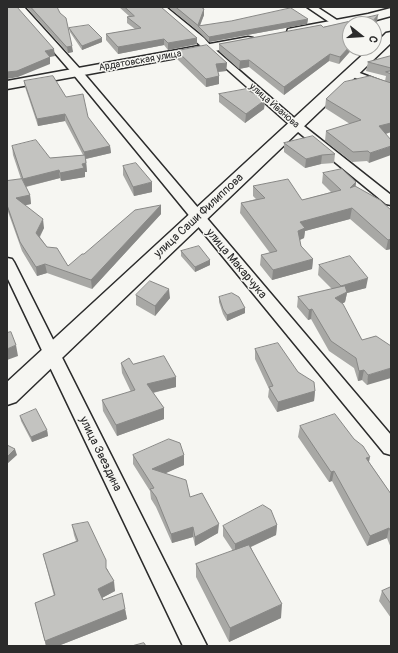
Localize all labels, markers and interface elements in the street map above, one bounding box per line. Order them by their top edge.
north arrow [342,16,382,56]
text: С [366,34,380,45]
street label: Ардатовская улица [98,48,182,74]
street label: улица Иванова [246,81,302,131]
street label: улица Саши Филиппова [151,171,247,261]
street label: улица Макарчука [202,226,270,302]
street label: улица Звездина [76,414,124,494]

